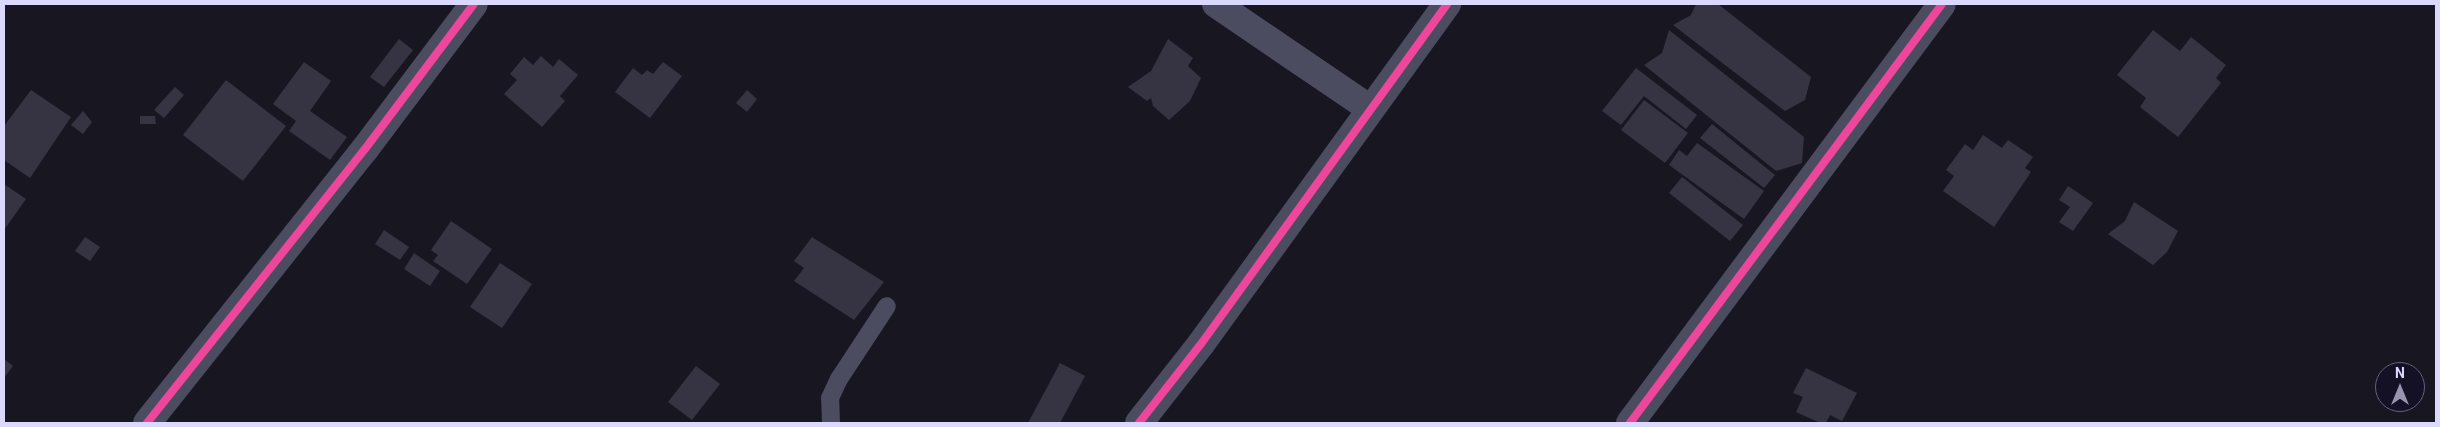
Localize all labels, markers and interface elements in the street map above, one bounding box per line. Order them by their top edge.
north arrow [2375,362,2425,412]
text: N [2395,365,2405,381]

